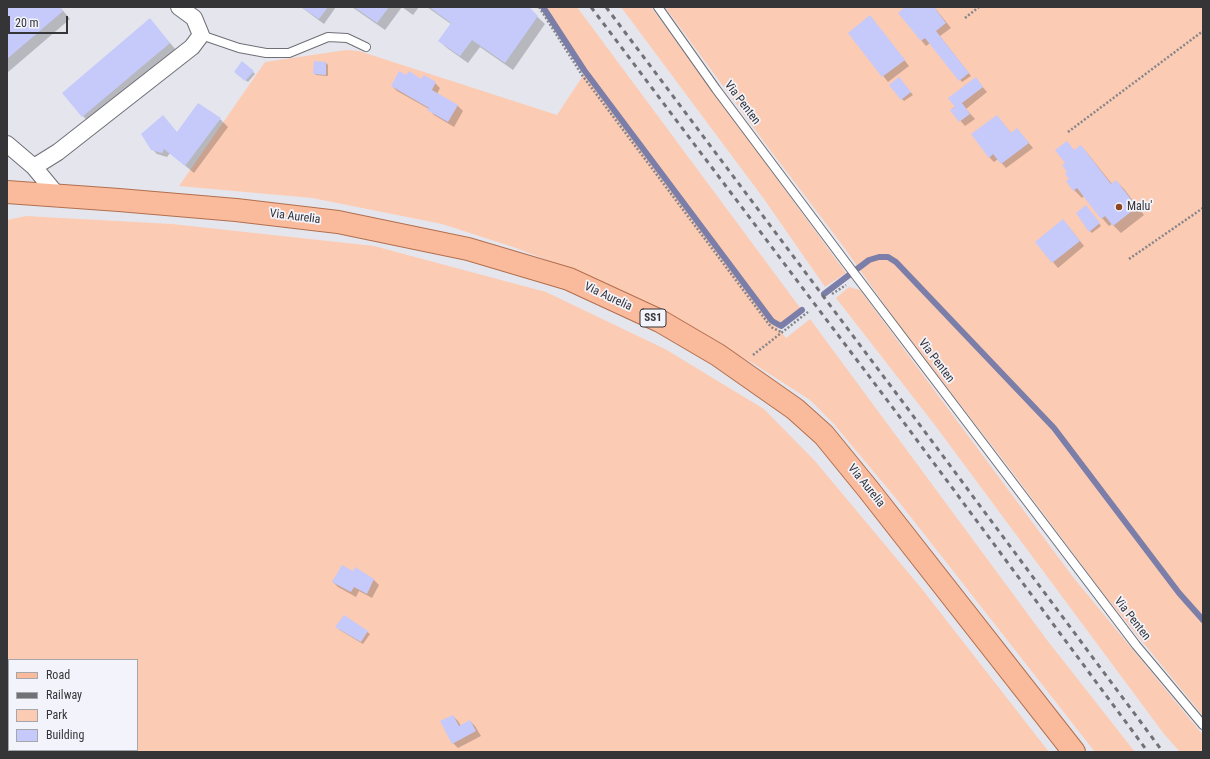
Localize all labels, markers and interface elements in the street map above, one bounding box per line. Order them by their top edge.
scale bar [10,8,70,34]
text: 20 m [15,16,39,30]
street label: Via Penten [721,78,763,128]
place label: Malu' [1127,200,1152,214]
marker: Malu' [1114,202,1124,212]
street label: Via Aurelia [269,207,321,227]
street label: Via Aurelia [582,280,634,314]
road number: SS1 [640,309,666,327]
street label: Via Penten [915,336,957,386]
street label: Via Aurelia [844,462,888,510]
street label: Via Penten [1111,594,1153,644]
legend [8,659,138,751]
text: Road [46,668,70,682]
text: Railway [46,688,82,702]
text: Park [46,708,67,722]
text: Building [46,728,84,742]

